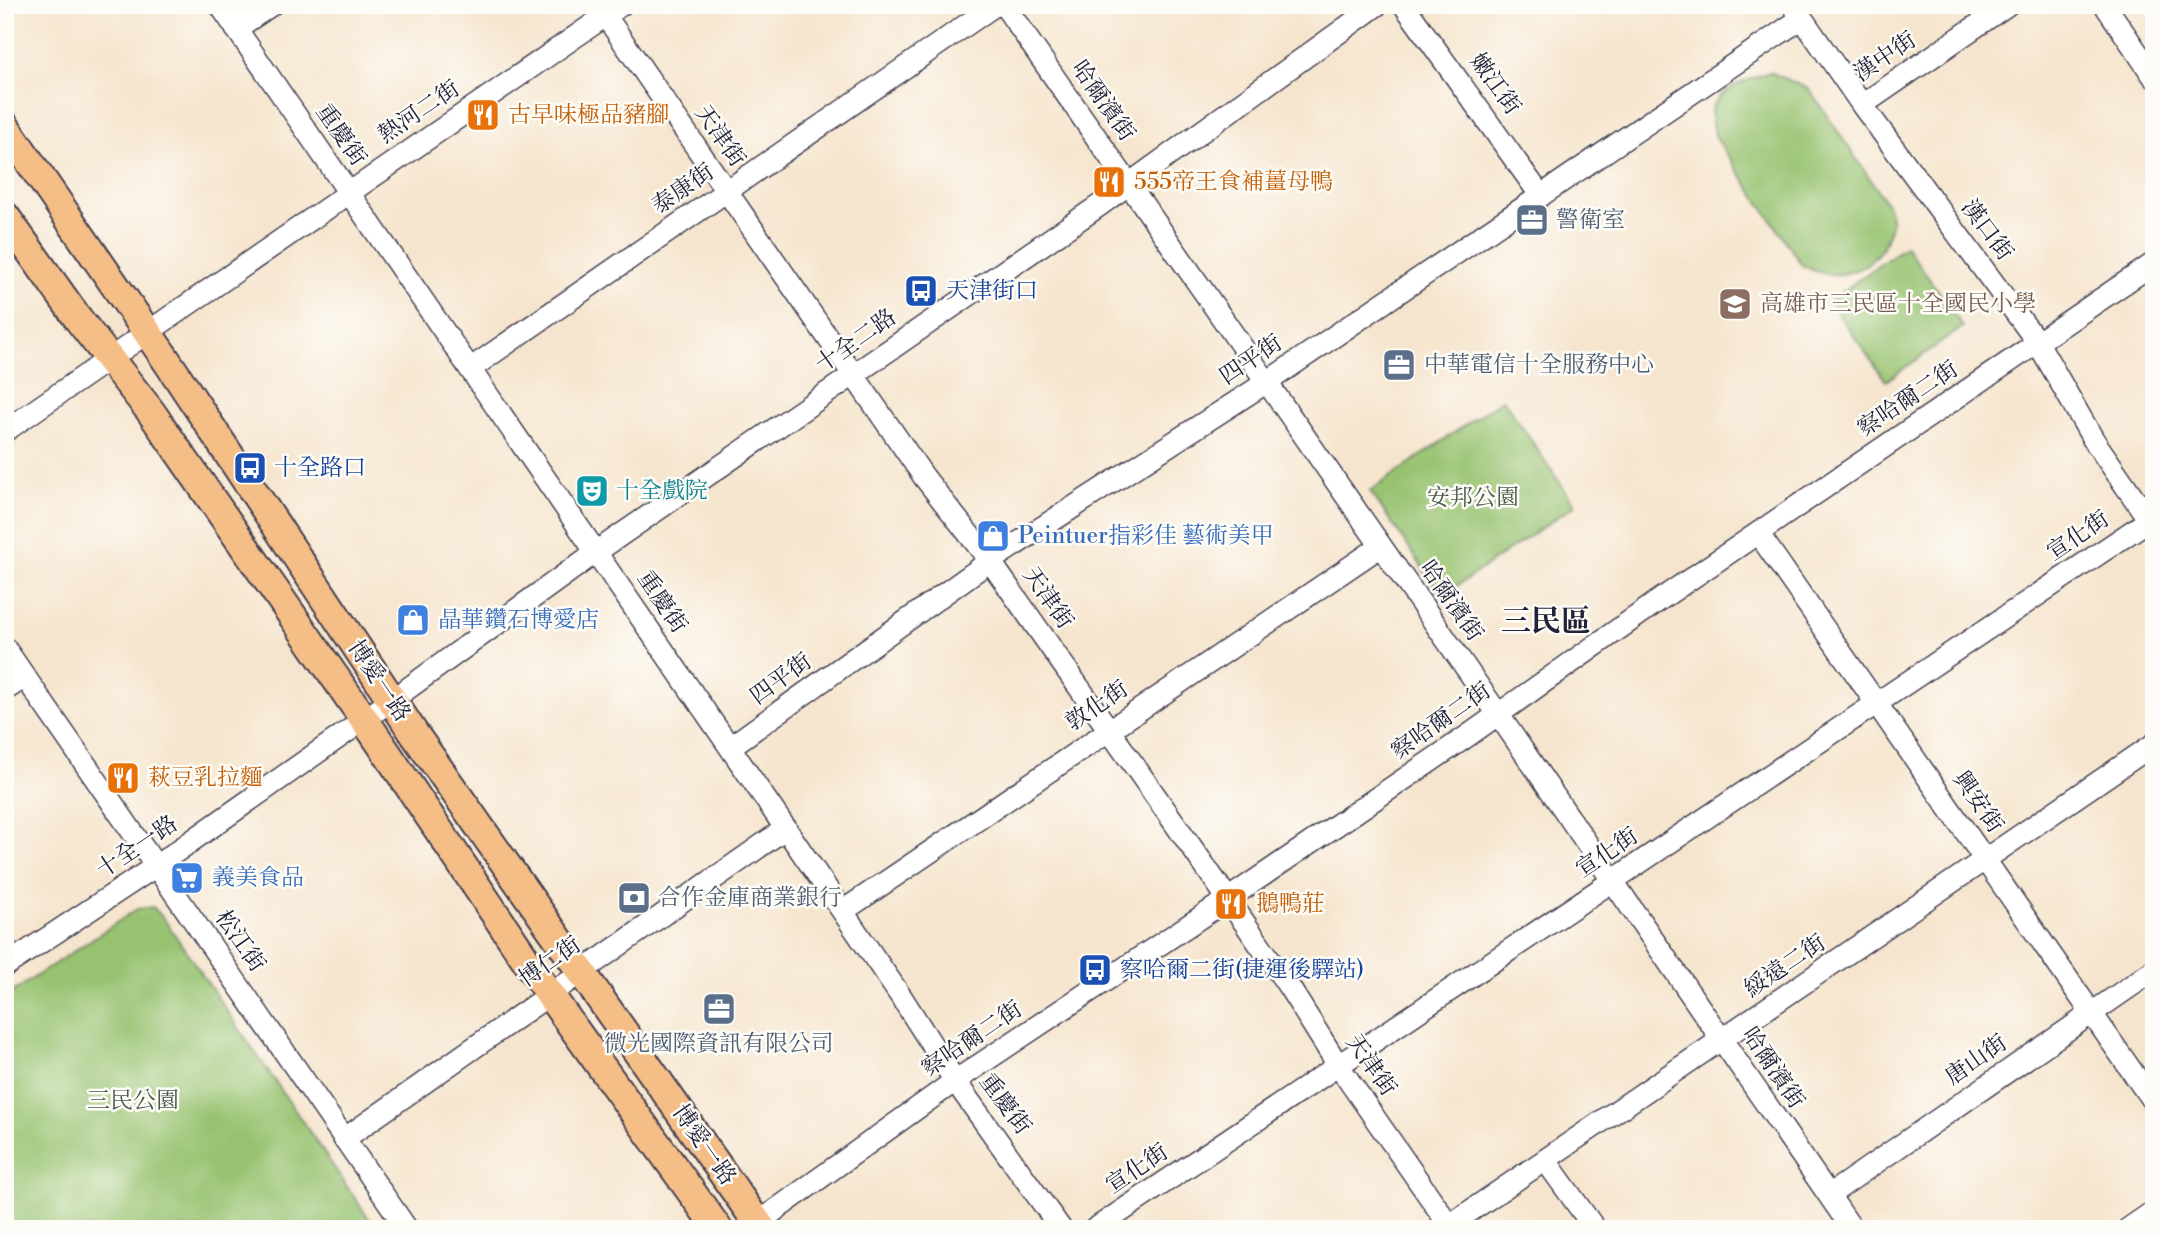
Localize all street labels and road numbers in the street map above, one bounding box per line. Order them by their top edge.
street label: 漢中街 [1849,26,1921,88]
street label: 嫩江街 [1463,48,1527,120]
street label: 哈爾濱街 [1065,55,1141,147]
street label: 熱河二街 [373,75,465,149]
street label: 重慶街 [310,99,372,171]
street label: 天津街 [689,100,751,172]
street label: 泰康街 [647,158,719,220]
street label: 漢口街 [1955,194,2019,266]
street label: 十全二路 [810,303,902,379]
street label: 四平街 [1215,329,1287,391]
street label: 察哈爾二街 [1853,355,1963,443]
street label: 宣化街 [2042,505,2114,567]
street label: 哈爾濱街 [1413,555,1489,647]
street label: 天津街 [1017,562,1079,634]
street label: 重慶街 [631,566,693,638]
street label: 博愛一路 [342,635,416,727]
street label: 四平街 [745,647,817,711]
street label: 敦化街 [1061,675,1133,737]
street label: 察哈爾二街 [1386,677,1496,765]
street label: 興安街 [1947,766,2009,838]
street label: 十全一路 [91,810,183,884]
street label: 宣化街 [1571,822,1643,884]
street label: 松江街 [209,905,271,977]
street label: 綏遠二街 [1739,929,1831,1003]
street label: 博仁街 [514,931,586,993]
street label: 察哈爾二街 [917,995,1027,1083]
street label: 哈爾濱街 [1736,1022,1810,1114]
street label: 天津街 [1340,1029,1402,1101]
street label: 唐山街 [1940,1029,2012,1091]
street label: 重慶街 [973,1068,1037,1140]
street label: 博愛一路 [666,1099,742,1191]
street label: 宣化街 [1101,1138,1173,1200]

